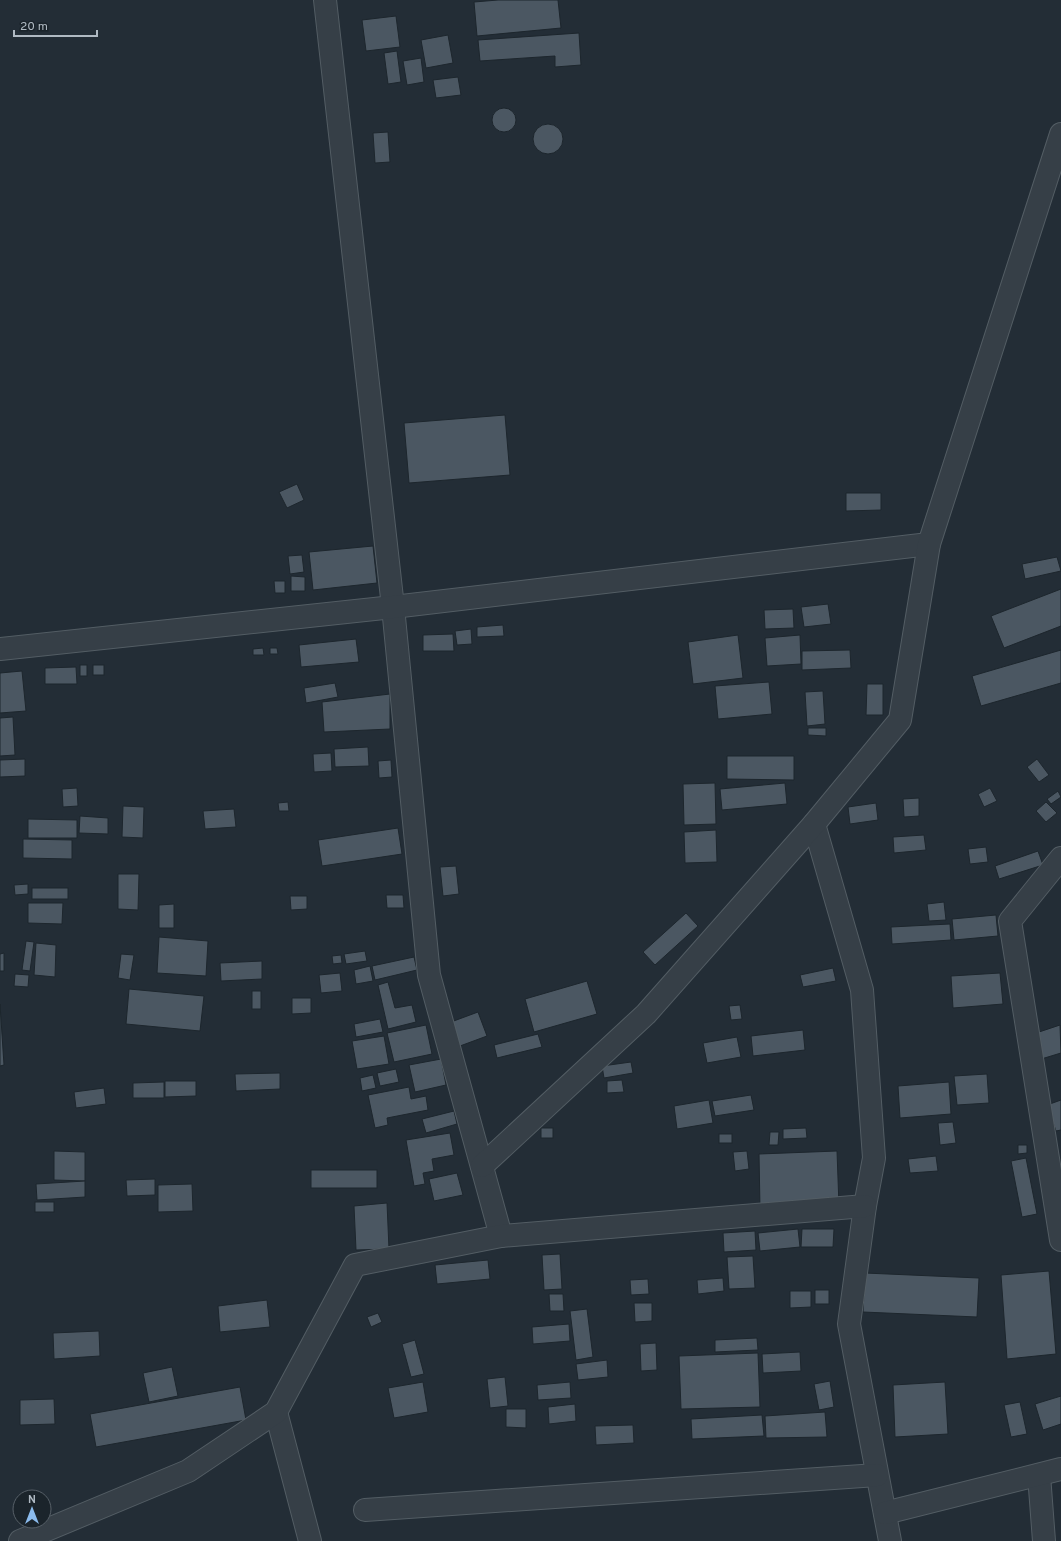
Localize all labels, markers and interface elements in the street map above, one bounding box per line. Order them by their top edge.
scale bar [14,12,97,38]
text: 20 m [20,19,48,35]
north arrow [12,1489,52,1529]
text: N [28,1493,36,1507]

